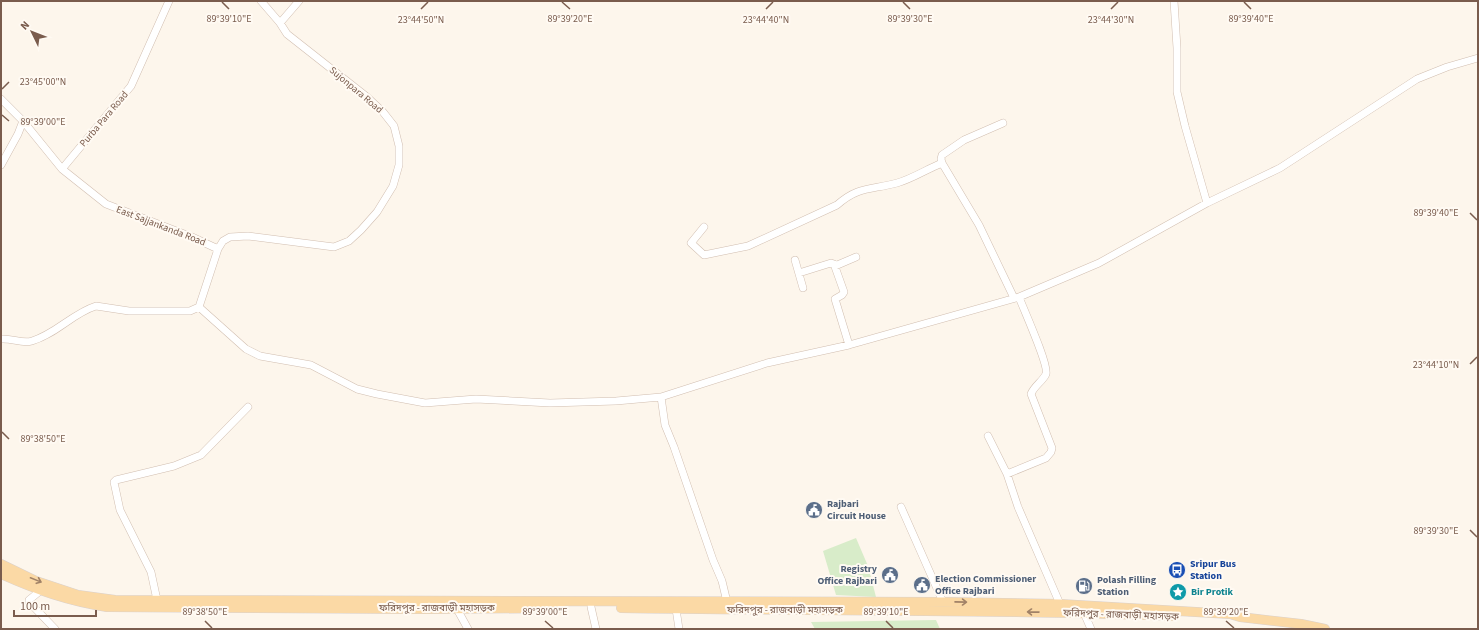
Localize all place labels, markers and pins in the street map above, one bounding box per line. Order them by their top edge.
place label: Rajbari Circuit House [827,497,886,523]
public building icon: Rajbari Circuit House [804,500,824,520]
place label: Sripur Bus Station [1190,557,1236,583]
bus stop icon: Sripur Bus Station [1167,560,1187,580]
place label: Registry Office Rajbari [818,562,878,588]
public building icon: Registry Office Rajbari [880,565,900,585]
place label: Election Commissioner Office Rajbari [935,572,1036,598]
place label: Polash Filling Station [1097,573,1157,599]
public building icon: Election Commissioner Office Rajbari [912,575,932,595]
fuel station icon: Polash Filling Station [1074,576,1094,596]
place icon: Bir Protik [1168,582,1188,602]
place label: Bir Protik [1191,585,1234,599]

